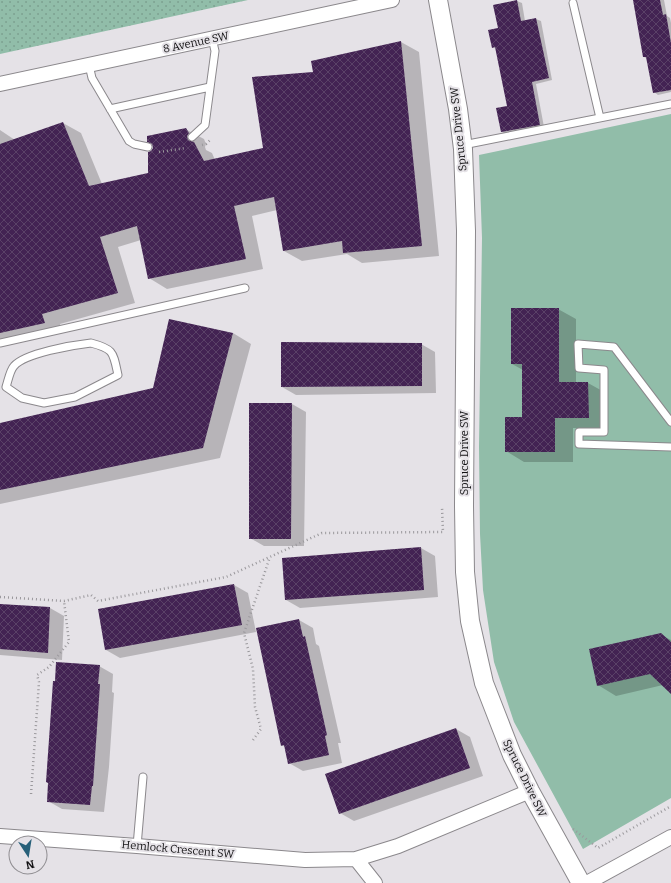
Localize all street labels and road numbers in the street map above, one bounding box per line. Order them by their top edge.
street label: 8 Avenue SW [162,29,231,56]
street label: Spruce Drive SW [448,85,469,172]
street label: Spruce Drive SW [458,410,471,495]
street label: Spruce Drive SW [500,737,549,820]
street label: Hemlock Crescent SW [121,838,236,861]

